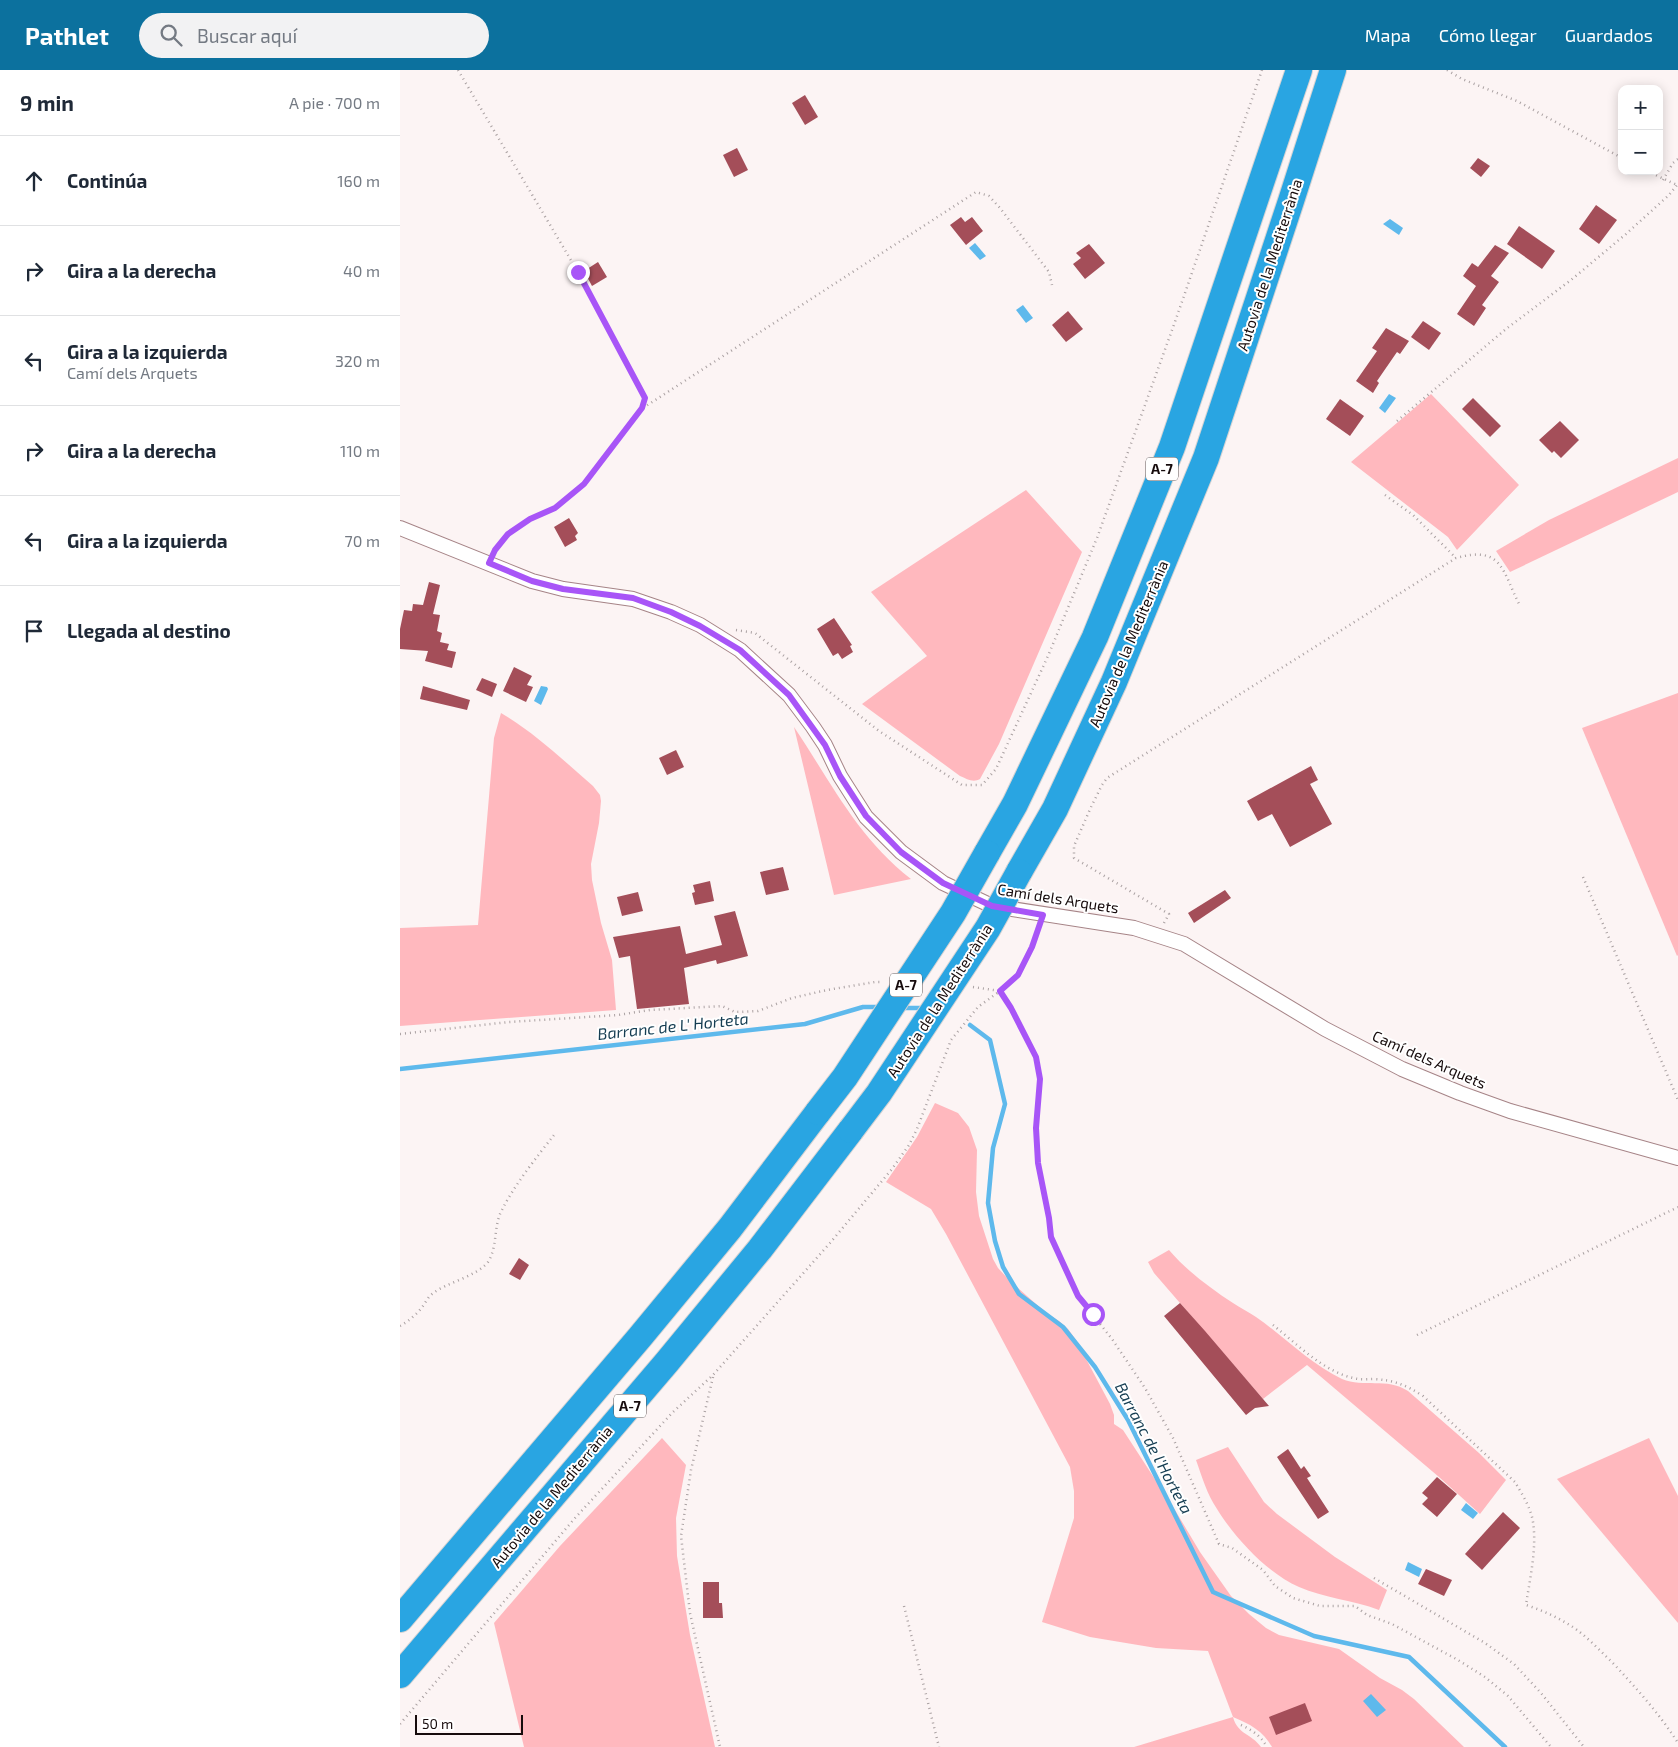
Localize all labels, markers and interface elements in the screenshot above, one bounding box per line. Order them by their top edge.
search box [139,13,489,58]
text: Pathlet [25,21,109,50]
icon: search [157,21,185,49]
text: Buscar aquí [197,24,297,47]
text: Mapa [1365,24,1411,46]
text: Cómo llegar [1439,24,1537,46]
text: Guardados [1565,24,1653,46]
map controls [1618,85,1663,175]
button: + [1618,85,1663,130]
text: 9 min [20,90,74,115]
text: A pie · 700 m [289,93,380,112]
button: − [1618,130,1663,175]
icon: ahead [20,167,48,195]
text: Continúa [67,169,147,192]
text: 160 m [337,171,380,190]
street label: Autovia de la Mediterrània [1233,177,1305,353]
icon: right [20,257,48,285]
text: Gira a la derecha [67,259,216,282]
text: 40 m [343,261,380,280]
route end [567,261,590,284]
text: Gira a la izquierda [67,340,228,363]
icon: left [20,347,48,375]
text: 320 m [335,351,380,370]
text: Camí dels Arquets [67,363,198,382]
icon: right [20,437,48,465]
text: Gira a la derecha [67,439,216,462]
text: 110 m [340,441,380,460]
road number: A-7 [1146,458,1178,480]
icon: left [20,527,48,555]
text: Gira a la izquierda [67,529,228,552]
text: 70 m [345,531,380,550]
street label: Autovia de la Mediterrània [1085,557,1171,730]
icon: arrive [20,617,48,645]
text: Llegada al destino [67,619,231,642]
street label: Camí dels Arquets [996,880,1120,916]
street label: Autovia de la Mediterrània [883,920,996,1081]
road number: A-7 [890,974,922,996]
water label: Barranc de L' Horteta [596,1008,750,1043]
street label: Camí dels Arquets [1370,1026,1489,1092]
route start [1082,1303,1105,1326]
water label: Barranc de l'Horteta [1112,1379,1197,1517]
road number: A-7 [614,1394,646,1418]
street label: Autovia de la Mediterrània [487,1422,616,1571]
scale bar [415,1712,522,1735]
text: 50 m [422,1715,453,1732]

